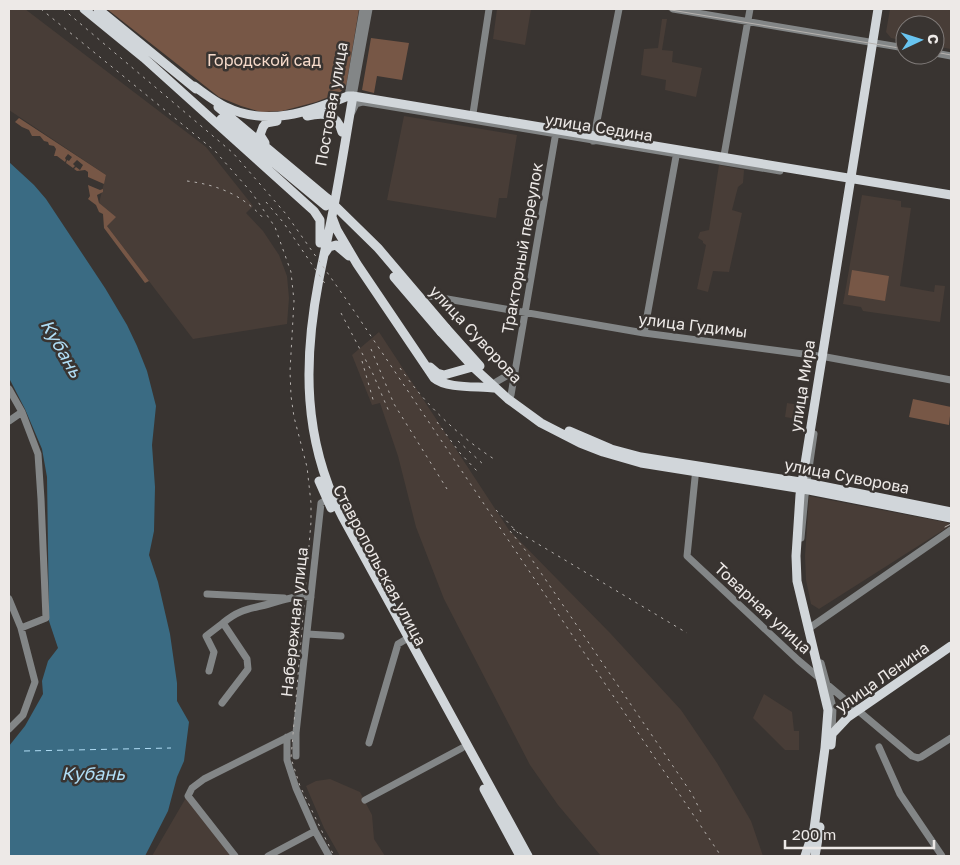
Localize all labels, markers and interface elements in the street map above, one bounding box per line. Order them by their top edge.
north arrow [895,15,945,65]
text: С [925,34,942,45]
street label: Постовая улица [310,40,352,168]
park label: Городской сад [207,50,321,70]
street label: улица Седина [544,109,654,145]
street label: Тракторный переулок [497,161,547,335]
street label: улица Суворова [425,281,527,387]
street label: улица Гудимы [637,308,749,342]
water label: Кубань [37,315,88,381]
street label: улица Мира [785,338,819,434]
street label: улица Суворова [783,454,911,498]
street label: Ставропольская улица [329,481,431,649]
street label: Набережная улица [276,546,312,698]
street label: Товарная улица [711,558,815,658]
street label: улица Ленина [831,637,933,717]
water label: Кубань [61,762,125,784]
scale bar [785,818,934,850]
text: 200 m [792,825,836,843]

